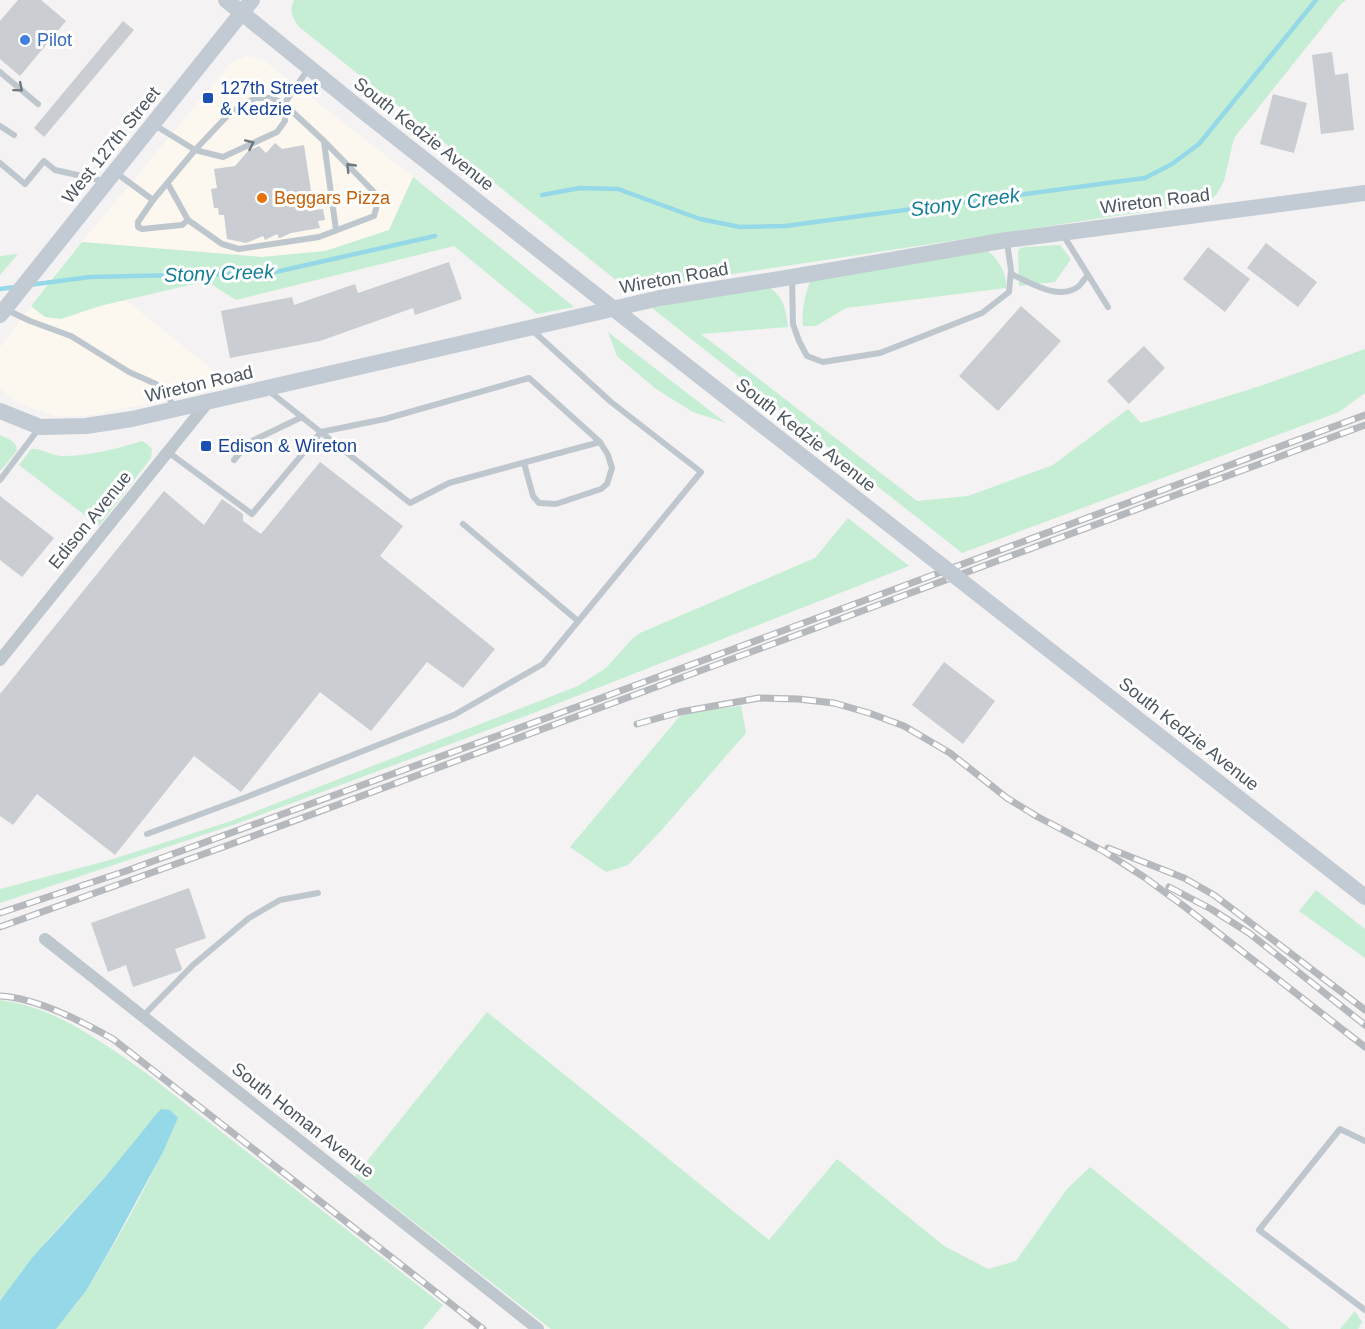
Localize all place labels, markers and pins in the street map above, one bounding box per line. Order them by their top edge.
place label: Pilot [37,30,72,50]
marker: Pilot [18,33,32,47]
place label: 127th Street & Kedzie [220,78,318,119]
marker: 127th Street & Kedzie [201,91,215,105]
place label: Beggars Pizza [274,188,391,208]
marker: Beggars Pizza [255,191,269,205]
place label: Edison & Wireton [218,436,357,456]
marker: Edison & Wireton [199,439,213,453]

